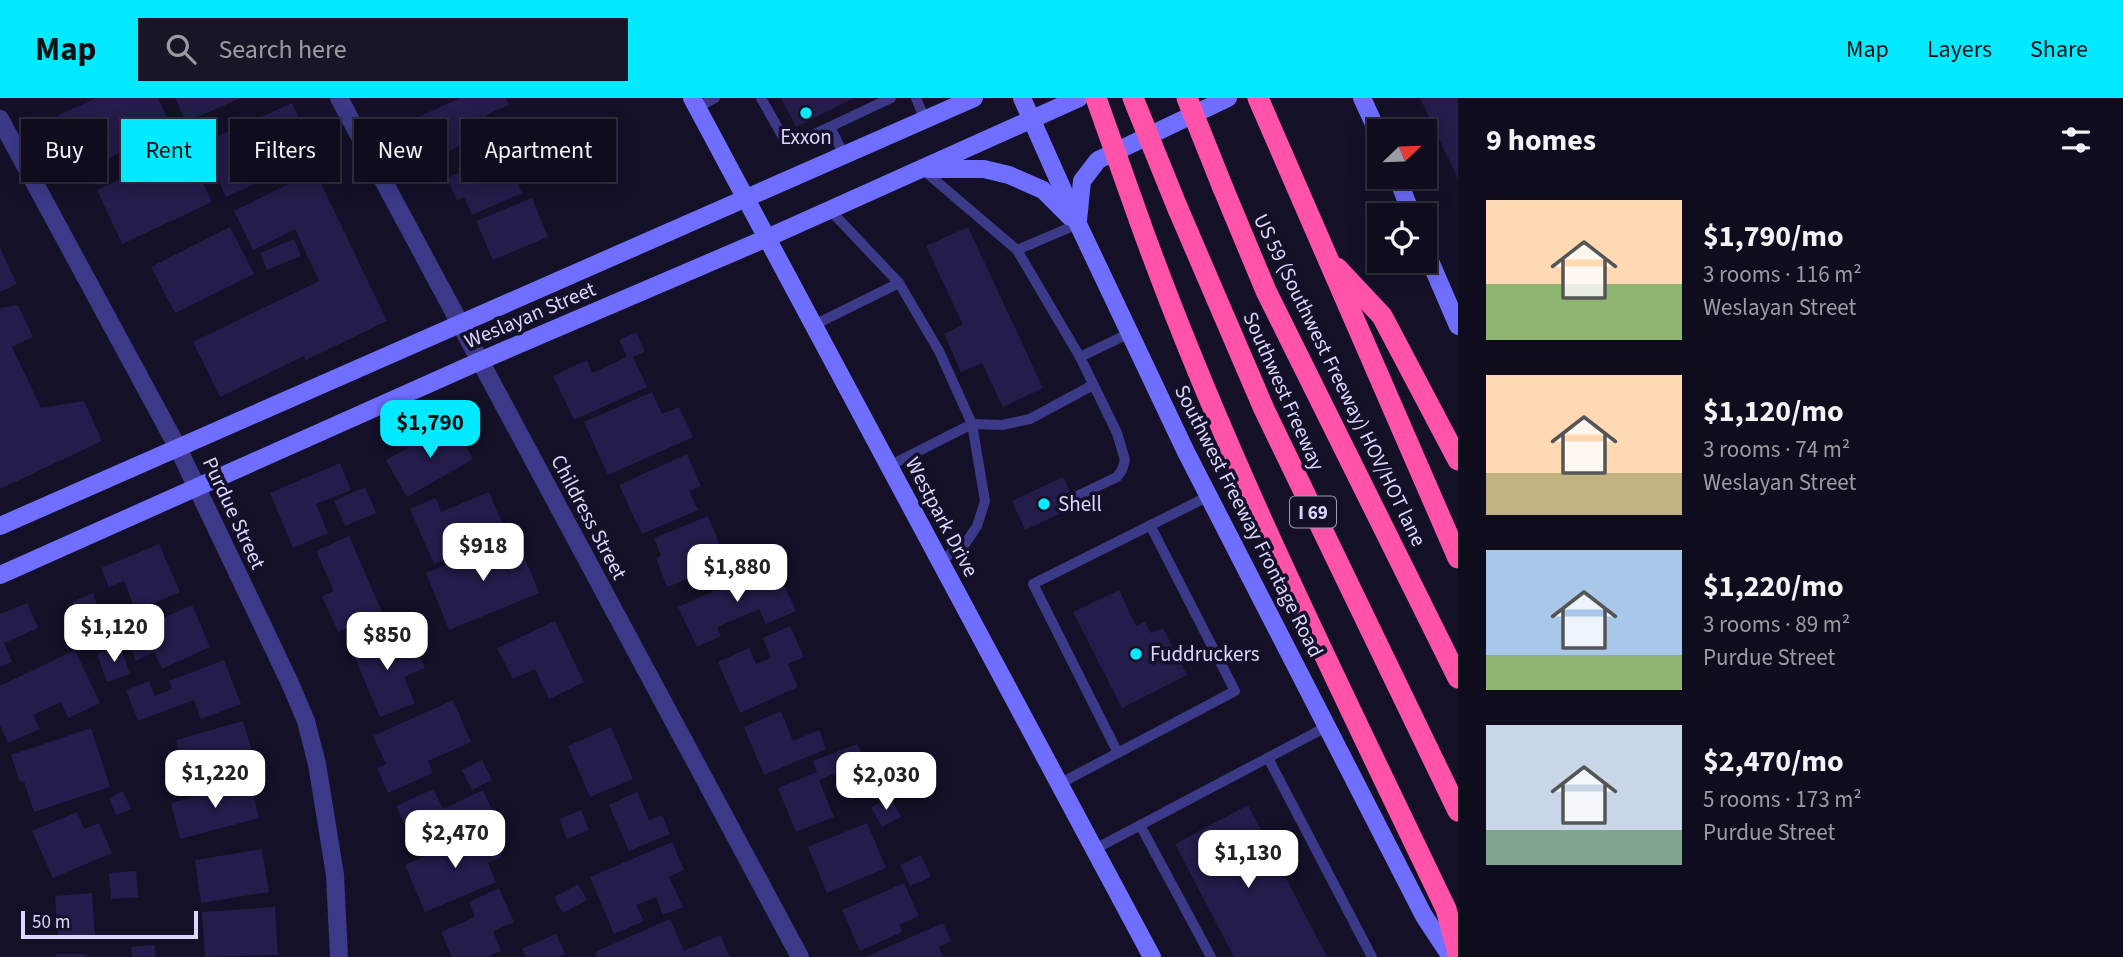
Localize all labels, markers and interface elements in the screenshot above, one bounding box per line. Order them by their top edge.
search box [138,18,628,81]
text: Map [35,26,96,73]
icon: search [162,30,200,68]
text: Search here [218,31,347,68]
text: Map [1846,32,1889,67]
text: Layers [1927,32,1992,67]
text: Share [2030,32,2088,67]
marker: Exxon [798,105,814,121]
chip: Buy [21,119,107,182]
chip: Rent [121,119,216,182]
chip: Filters [230,119,340,182]
chip: New [354,119,447,182]
chip: Apartment [461,119,616,182]
north arrow [1367,119,1437,189]
map controls [1367,119,1437,273]
text: 9 homes [1486,119,1596,162]
icon: filters [2057,121,2095,159]
place label: Exxon [780,122,832,152]
button: locate [1367,203,1437,273]
street label: US 59 (Southwest Freeway) HOV/HOT lane [1248,210,1432,550]
text: $1,790/mo [1703,215,1844,258]
icon: home [1542,228,1626,312]
text: 3 rooms · 116 m² [1703,258,1862,291]
street label: Weslayan Street [460,274,600,356]
text: Weslayan Street [1703,291,1856,324]
street label: Southwest Freeway [1238,308,1330,474]
street label: Southwest Freeway Frontage Road [1167,380,1331,662]
text: $1,120/mo [1703,390,1844,433]
pin: $1,790 [373,400,487,460]
icon: home [1542,403,1626,487]
text: $1,790 [396,406,464,439]
text: 3 rooms · 74 m² [1703,433,1850,466]
street label: Childress Street [543,449,635,585]
street label: Purdue Street [195,452,273,574]
street label: Westpark Drive [898,452,986,582]
text: Weslayan Street [1703,466,1856,499]
place label: Shell [1058,489,1102,519]
marker: Shell [1036,496,1052,512]
road number: I 69 [1290,496,1336,528]
pin: $918 [442,524,524,583]
text: $918 [459,529,507,562]
pin: $1,880 [680,545,794,604]
text: $1,880 [703,550,771,583]
text: $1,220/mo [1703,565,1844,608]
icon: home [1542,578,1626,662]
pin: $1,120 [57,604,171,664]
text: 3 rooms · 89 m² [1703,608,1850,641]
text: $1,120 [80,610,148,643]
pin: $850 [346,612,428,672]
text: $850 [363,618,411,651]
place label: Fuddruckers [1150,639,1260,669]
text: Purdue Street [1703,641,1835,674]
marker: Fuddruckers [1128,646,1144,662]
text: $2,470/mo [1703,740,1844,783]
pin: $1,220 [158,750,272,810]
pin: $2,030 [829,752,943,812]
icon: home [1542,753,1626,837]
text: $1,220 [181,756,249,789]
text: $2,030 [852,758,920,791]
text: 5 rooms · 173 m² [1703,783,1862,816]
pin: $2,470 [398,810,512,870]
text: $2,470 [421,816,489,849]
text: Purdue Street [1703,816,1835,849]
pin: $1,130 [1191,830,1305,890]
text: $1,130 [1214,836,1282,869]
scale bar [21,908,198,940]
text: 50 m [32,909,70,936]

